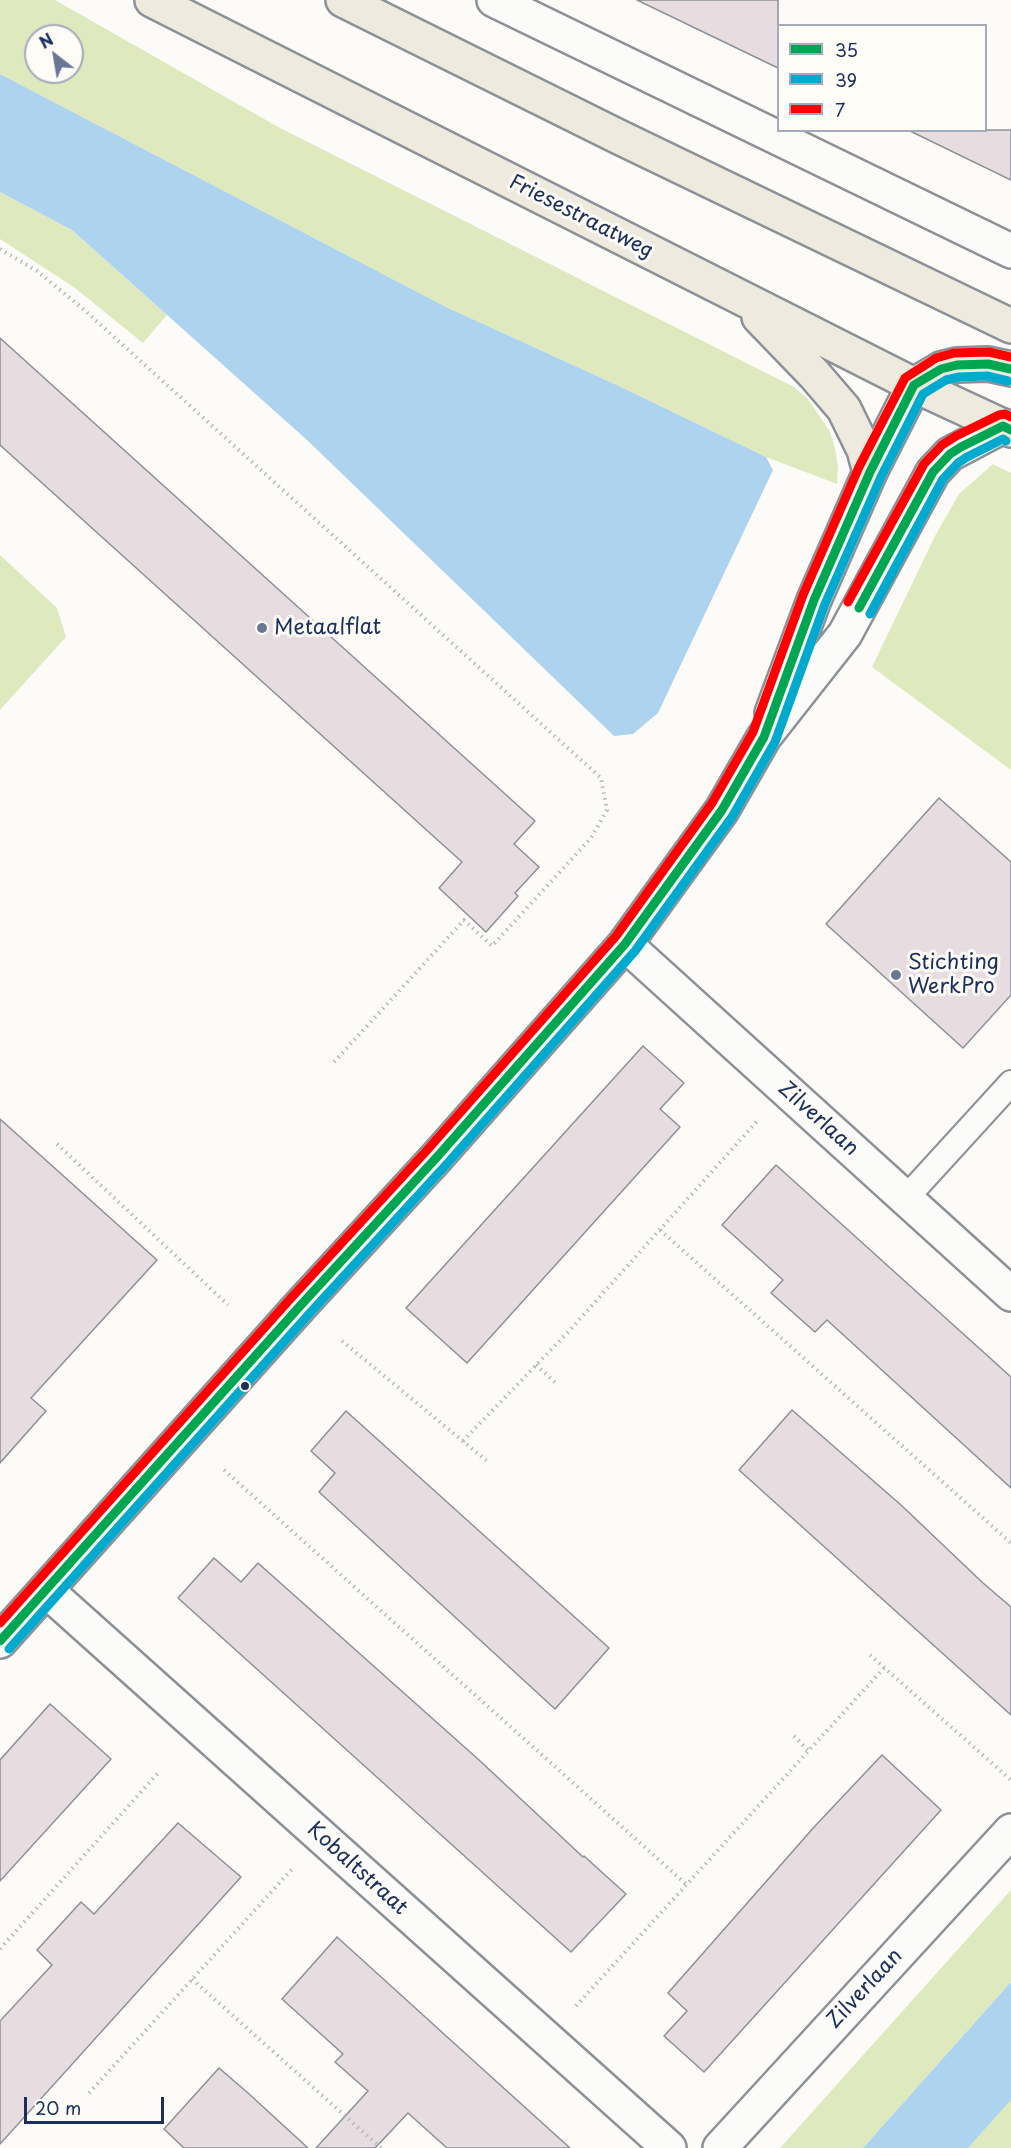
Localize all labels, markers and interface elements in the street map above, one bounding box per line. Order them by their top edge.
north arrow [24,24,84,84]
legend [777,24,987,132]
text: N [34,27,57,54]
text: 35 [835,36,858,63]
text: 39 [835,66,857,93]
text: 7 [835,96,845,123]
street label: Friesestraatweg [505,170,657,264]
place label: Metaalflat [274,615,381,641]
marker: Metaalflat [255,621,269,635]
place label: Stichting WerkPro [908,950,999,1000]
marker: Stichting WerkPro [889,968,903,982]
street label: Zilverlaan [773,1076,863,1162]
unlabelled marker [239,1380,251,1392]
street label: Kobaltstraat [302,1817,412,1921]
street label: Zilverlaan [822,1944,908,2034]
scale bar [27,2085,166,2123]
text: 20 m [35,2094,81,2121]

